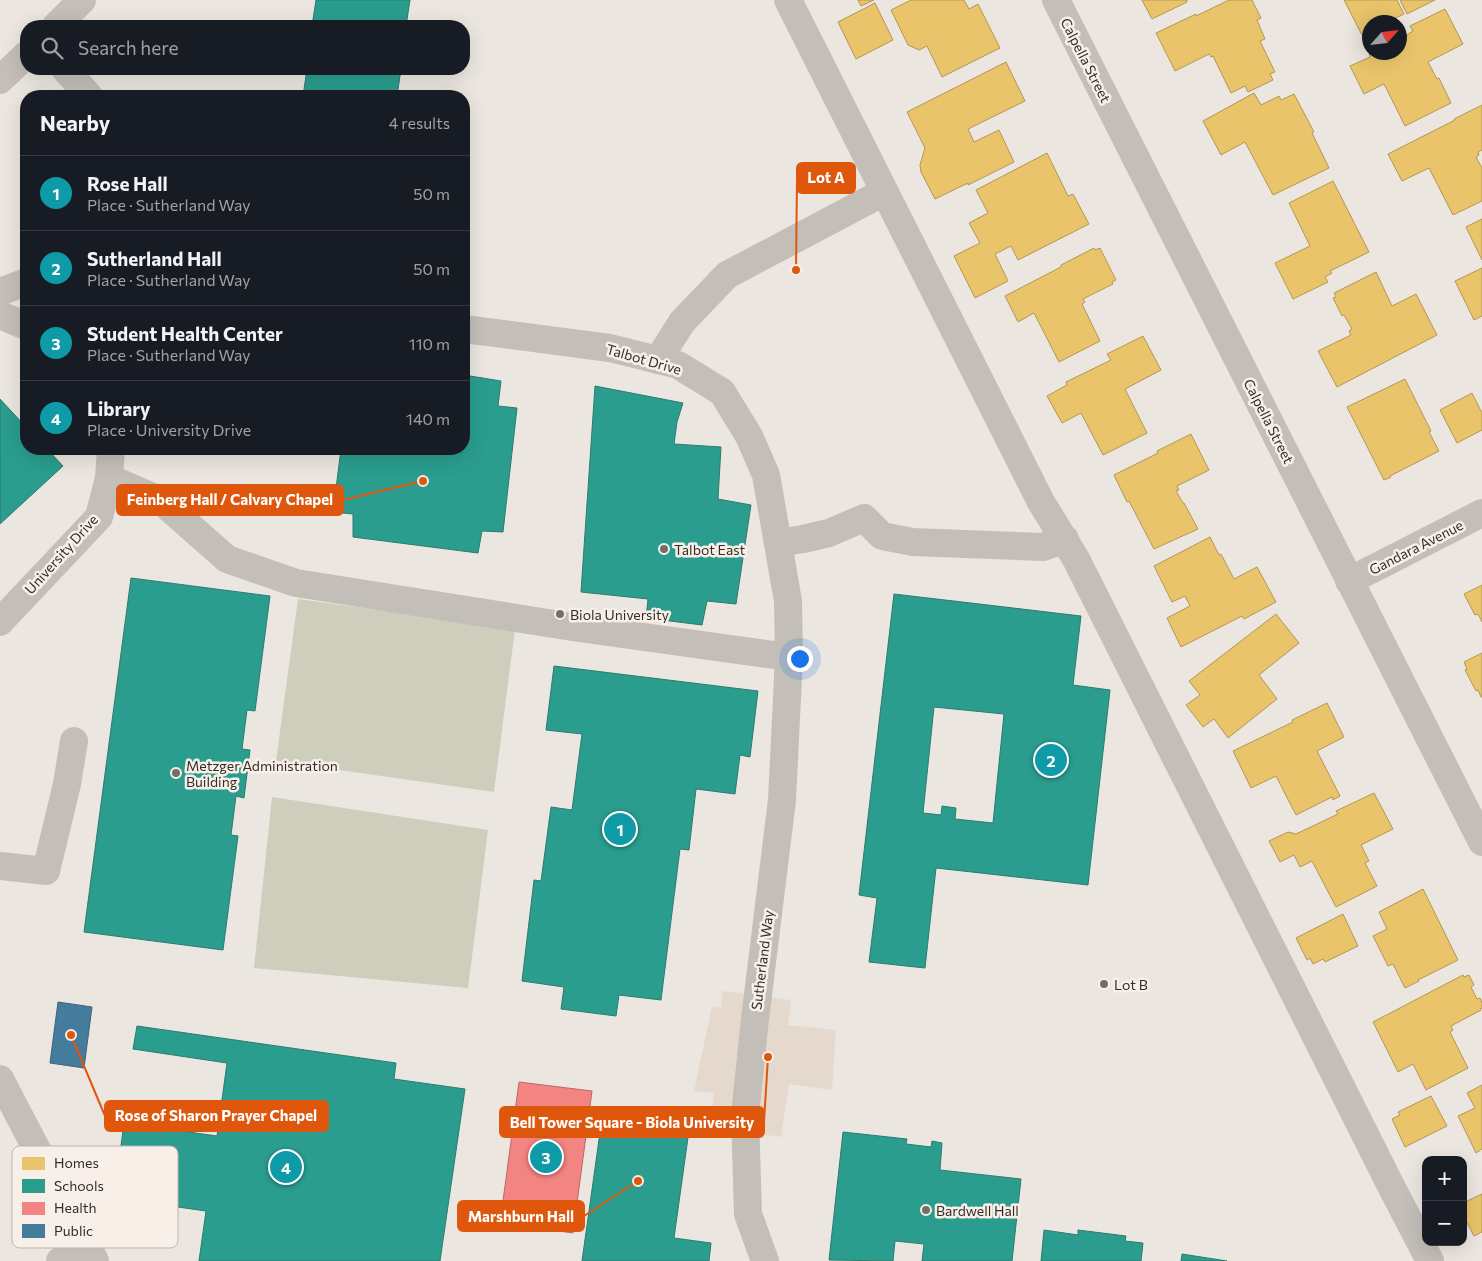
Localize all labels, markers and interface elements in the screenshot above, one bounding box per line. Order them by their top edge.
street label: Calpella Street [1057,15,1115,105]
north arrow [1362,15,1407,60]
search box [20,20,470,75]
icon: search [38,34,66,62]
text: Search here [78,36,178,59]
text: Nearby [40,110,110,135]
text: 4 results [389,113,450,132]
callout: Lot A [797,163,855,193]
text: Lot A [807,168,845,186]
text: Rose Hall [87,172,168,195]
text: 1 [52,184,60,203]
text: 50 m [413,184,450,203]
text: Place · Sutherland Way [87,195,250,214]
text: Sutherland Hall [87,247,222,270]
text: 2 [51,259,61,278]
text: 50 m [413,259,450,278]
text: Place · Sutherland Way [87,270,250,289]
text: Student Health Center [87,322,283,345]
text: 3 [51,334,61,353]
text: 110 m [409,334,450,353]
street label: Talbot Drive [604,340,684,378]
text: Place · Sutherland Way [87,345,250,364]
street label: Calpella Street [1240,376,1298,466]
text: Library [87,397,151,420]
text: 4 [51,409,61,428]
text: 140 m [406,409,450,428]
text: Place · University Drive [87,420,251,439]
callout: Feinberg Hall / Calvary Chapel [117,485,343,515]
text: Feinberg Hall / Calvary Chapel [127,490,333,508]
street label: University Drive [21,511,101,597]
street label: Gandara Avenue [1366,516,1466,578]
place label: Talbot East [674,541,746,558]
marker: Talbot East [658,543,670,555]
place label: Biola University [570,606,669,623]
marker: Biola University [554,608,566,620]
your location [787,646,813,672]
pin: 2 [1035,741,1067,779]
place label: Metzger Administration Building [186,757,338,790]
marker: Metzger Administration Building [170,767,182,779]
pin: 1 [604,810,636,848]
street label: Sutherland Way [747,909,777,1011]
place label: Lot B [1114,976,1148,993]
marker: Lot B [1098,978,1110,990]
callout: Rose of Sharon Prayer Chapel [105,1101,328,1131]
text: Rose of Sharon Prayer Chapel [115,1106,317,1124]
callout: Bell Tower Square - Biola University [500,1107,764,1137]
text: Bell Tower Square - Biola University [510,1113,755,1131]
pin: 3 [530,1138,562,1176]
legend [12,1146,178,1248]
pin: 4 [270,1148,302,1186]
text: Homes [54,1154,99,1171]
map controls [1422,1156,1467,1246]
button: + [1422,1156,1467,1201]
text: Schools [54,1177,104,1194]
text: Health [54,1199,97,1216]
callout: Marshburn Hall [458,1201,584,1231]
button: − [1422,1201,1467,1246]
place label: Bardwell Hall [936,1202,1019,1219]
marker: Bardwell Hall [920,1204,932,1216]
text: Marshburn Hall [468,1207,574,1225]
text: Public [54,1222,93,1239]

